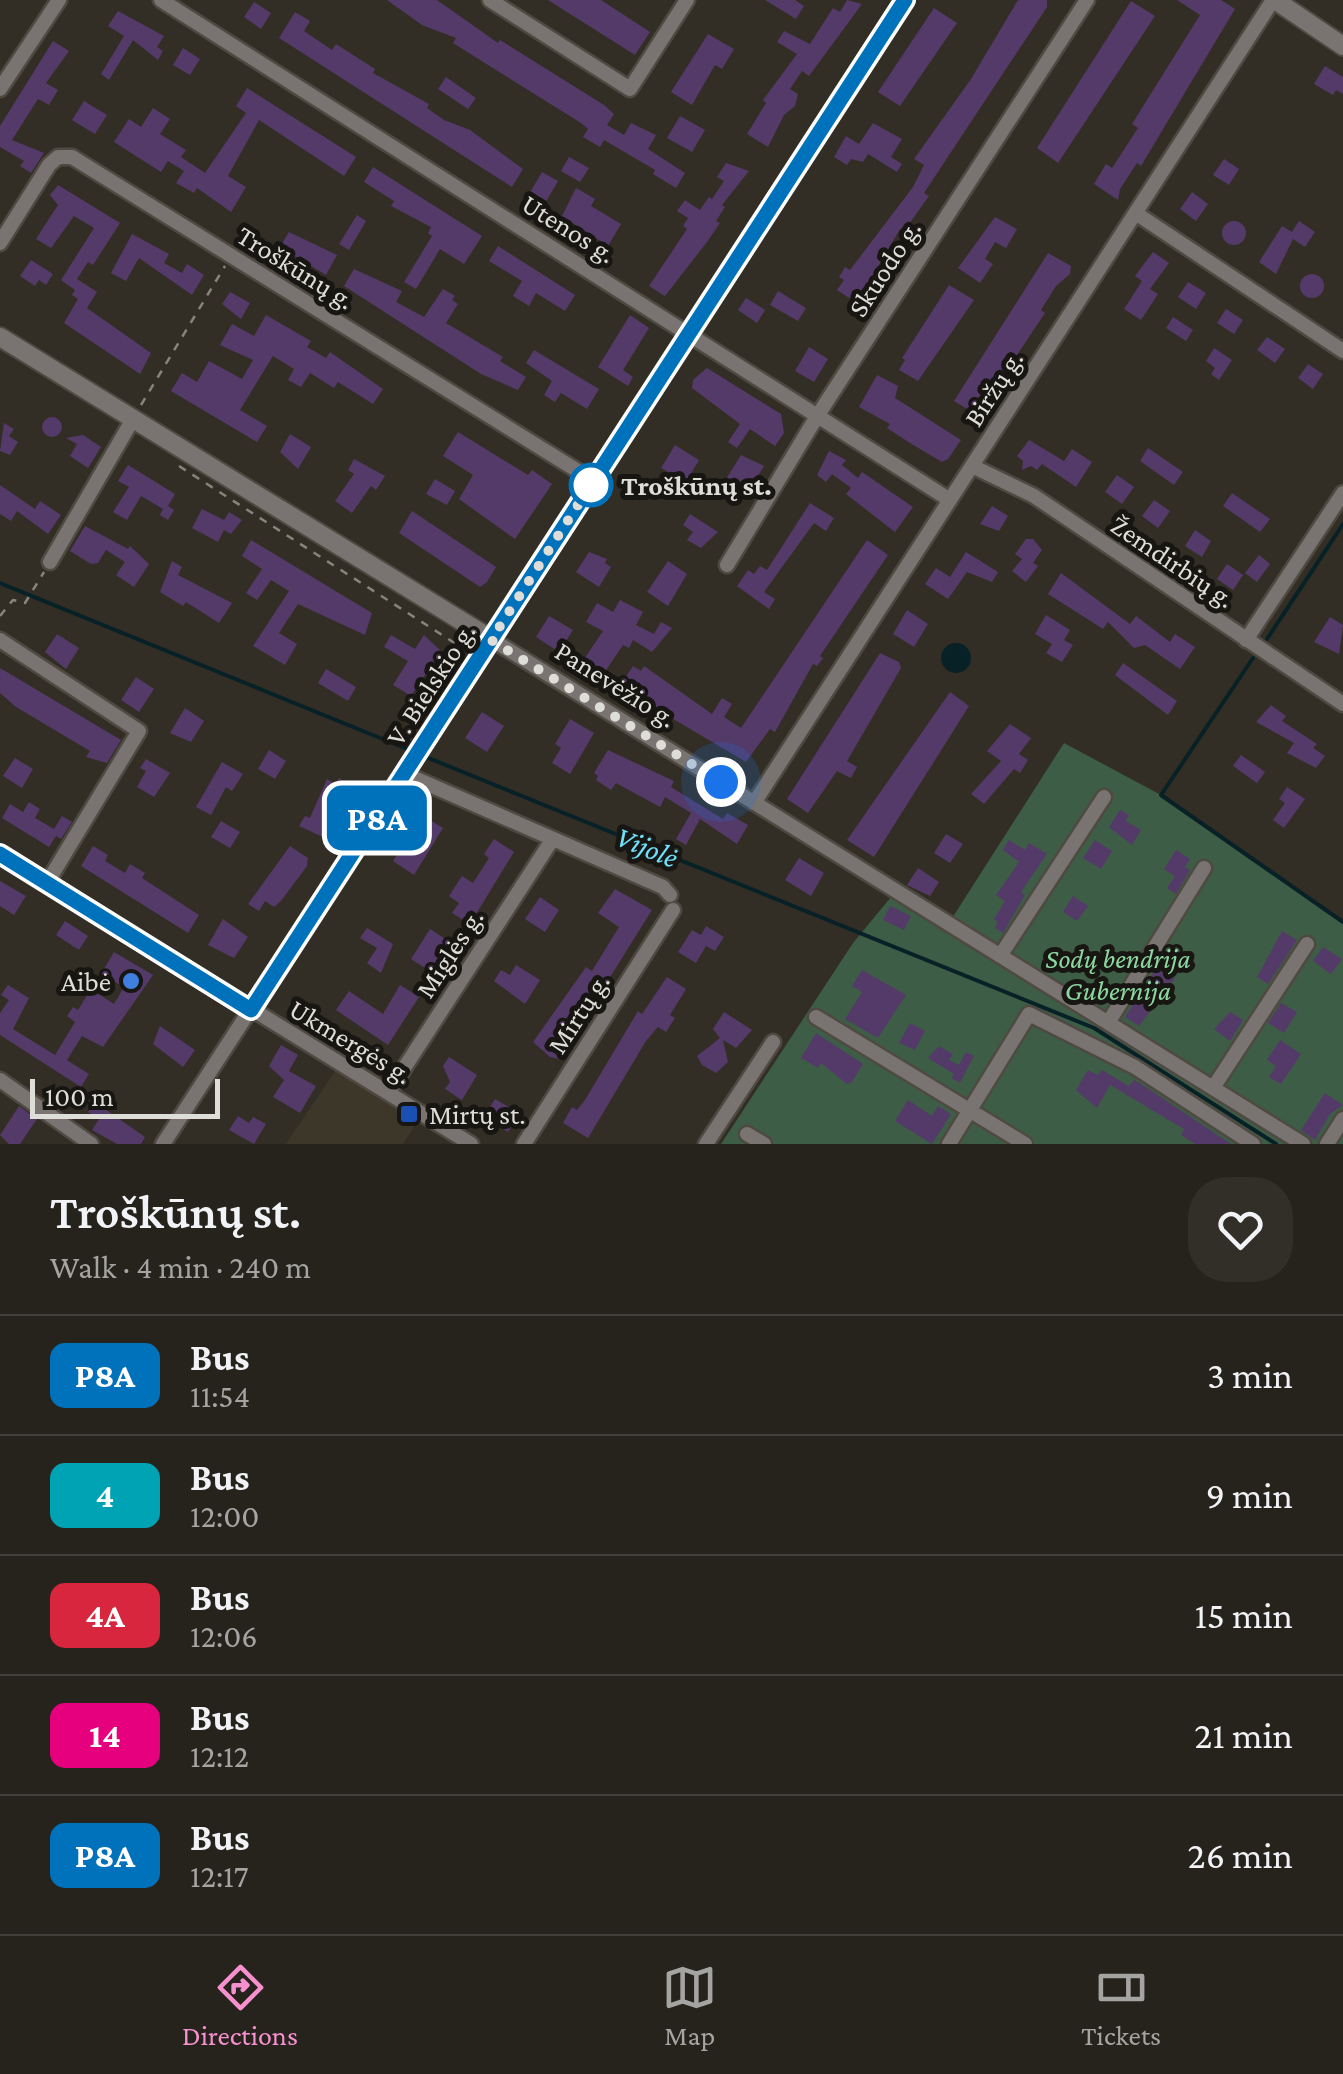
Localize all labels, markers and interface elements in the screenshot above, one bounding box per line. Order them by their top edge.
street label: Utenos g. [516,188,621,269]
street label: Skuodo g. [842,214,927,322]
street label: Troškūnų g. [231,219,360,316]
street label: Biržų g. [958,345,1029,432]
marker: Troškūnų st. [570,464,612,506]
place label: Troškūnų st. [621,470,772,501]
street label: Žemdirbių g. [1105,509,1241,614]
street label: V. Bielskio g. [379,617,481,751]
street label: Panevėžio g. [550,635,682,734]
your location [696,757,746,807]
line badge: P8A [320,786,434,850]
text: P8A [347,799,407,838]
water label: Vijolė [611,819,683,875]
street label: Miglės g. [409,903,490,1003]
park label: Sodų bendrija Gubernija [1045,943,1191,1007]
place label: Aibė [61,966,111,997]
street label: Mirtų g. [541,967,616,1059]
marker: Aibė [120,970,142,992]
street label: Ukmergės g. [284,993,418,1090]
scale bar [30,1074,220,1118]
text: 100 m [45,1081,114,1112]
place label: Mirtų st. [429,1099,526,1130]
marker: Mirtų st. [398,1103,420,1125]
button: heart [1188,1177,1293,1282]
text: Troškūnų st. [50,1185,301,1238]
text: Walk · 4 min · 240 m [50,1249,311,1285]
text: Bus [190,1336,249,1378]
text: 3 min [1207,1354,1293,1396]
text: P8A [75,1356,135,1395]
text: 11:54 [190,1378,250,1414]
text: Bus [190,1456,249,1498]
text: 9 min [1206,1474,1293,1516]
text: 4 [96,1476,114,1515]
text: 12:00 [190,1498,259,1534]
text: Bus [190,1576,249,1618]
text: 15 min [1194,1594,1293,1636]
text: 4A [85,1596,125,1635]
text: 12:06 [190,1618,258,1654]
text: Bus [190,1696,249,1738]
text: 21 min [1194,1714,1293,1756]
text: 14 [89,1716,121,1755]
text: 12:12 [190,1738,249,1774]
text: Bus [190,1816,249,1858]
text: 26 min [1188,1834,1293,1876]
text: P8A [75,1836,135,1875]
text: 12:17 [190,1858,249,1894]
tab: Directions [182,1960,298,2051]
tab: Map [662,1960,717,2051]
tab: Tickets [1081,1960,1161,2051]

